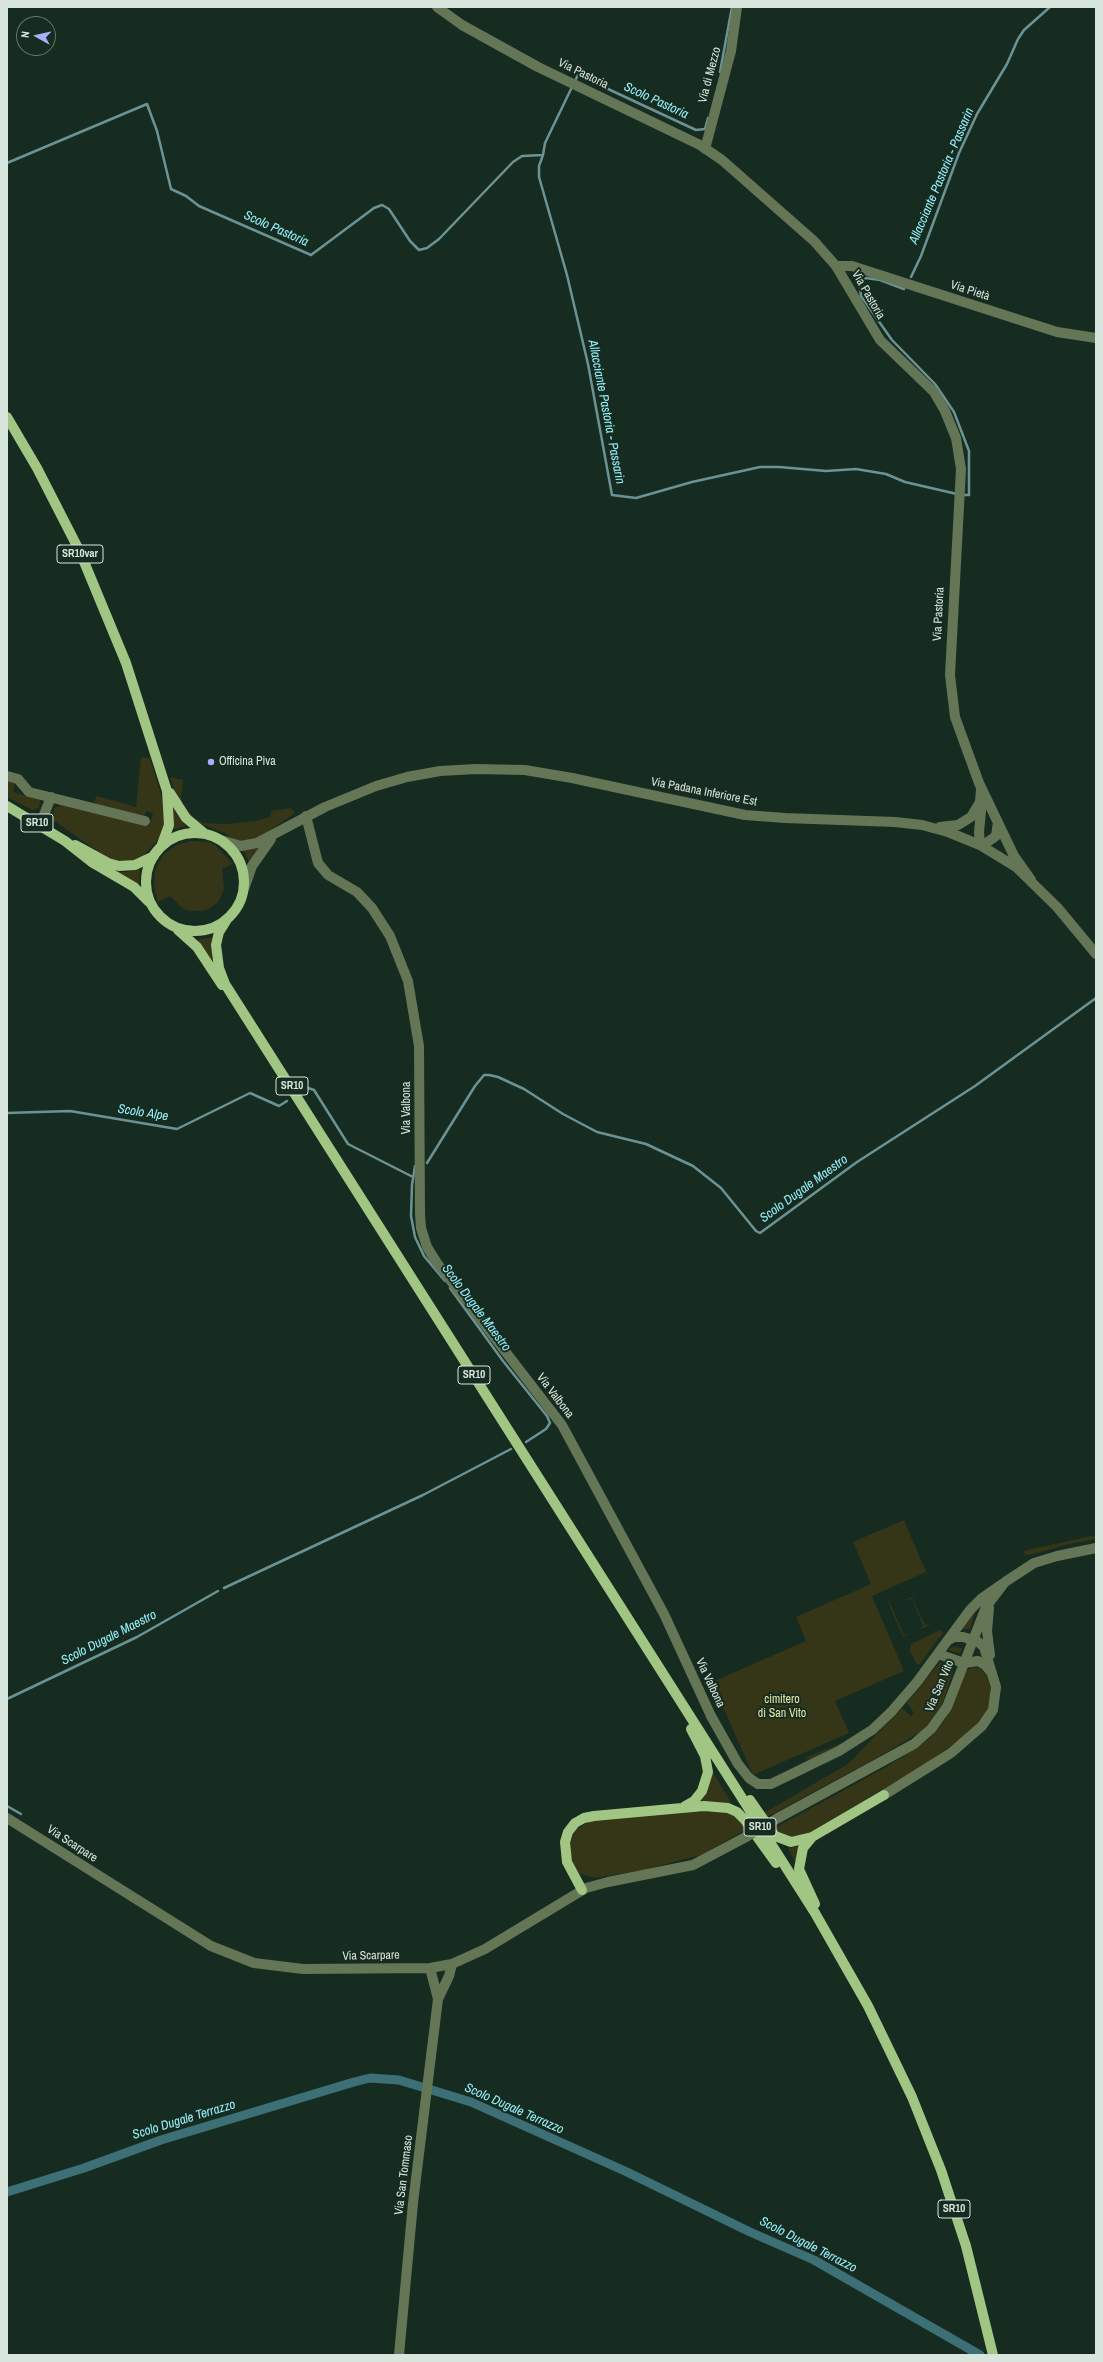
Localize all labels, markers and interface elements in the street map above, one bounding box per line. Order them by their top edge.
north arrow [16,16,56,56]
text: N [18,30,32,39]
street label: Via di Mezzo [696,45,724,105]
street label: Via Pastoria [556,56,610,92]
water label: Scolo Pastoria [621,79,691,123]
water label: Allacciante Pastoria - Passarin [906,106,978,246]
water label: Scolo Pastoria [241,208,311,250]
street label: Via Pastoria [848,268,888,322]
street label: Via Pietà [949,278,991,304]
water label: Allacciante Pastoria - Passarin [584,339,628,485]
road number: SR10var [57,545,103,563]
street label: Via Pastoria [930,587,948,641]
place label: Officina Piva [219,755,276,769]
marker: Officina Piva [206,757,216,767]
street label: Via Padana Inferiore Est [650,775,758,809]
road number: SR10 [21,814,53,832]
road number: SR10 [276,1077,308,1095]
street label: Via Valbona [400,1082,414,1134]
water label: Scolo Alpe [117,1101,169,1125]
water label: Scolo Dugale Maestro [757,1152,851,1226]
water label: Scolo Dugale Maestro [438,1261,514,1355]
road number: SR10 [458,1366,490,1384]
street label: Via Valbona [533,1371,577,1421]
water label: Scolo Dugale Maestro [59,1607,159,1669]
street label: Via Valbona [692,1656,728,1710]
street label: Via San Vito [923,1658,957,1714]
park label: cimitero di San Vito [758,1693,806,1721]
road number: SR10 [744,1818,776,1836]
street label: Via Scarpare [44,1822,100,1866]
street label: Via Scarpare [342,1948,400,1964]
water label: Scolo Dugale Terrazzo [462,2080,566,2138]
water label: Scolo Dugale Terrazzo [131,2097,237,2143]
street label: Via San Tommaso [392,2134,416,2216]
road number: SR10 [938,2200,970,2218]
water label: Scolo Dugale Terrazzo [757,2214,859,2276]

